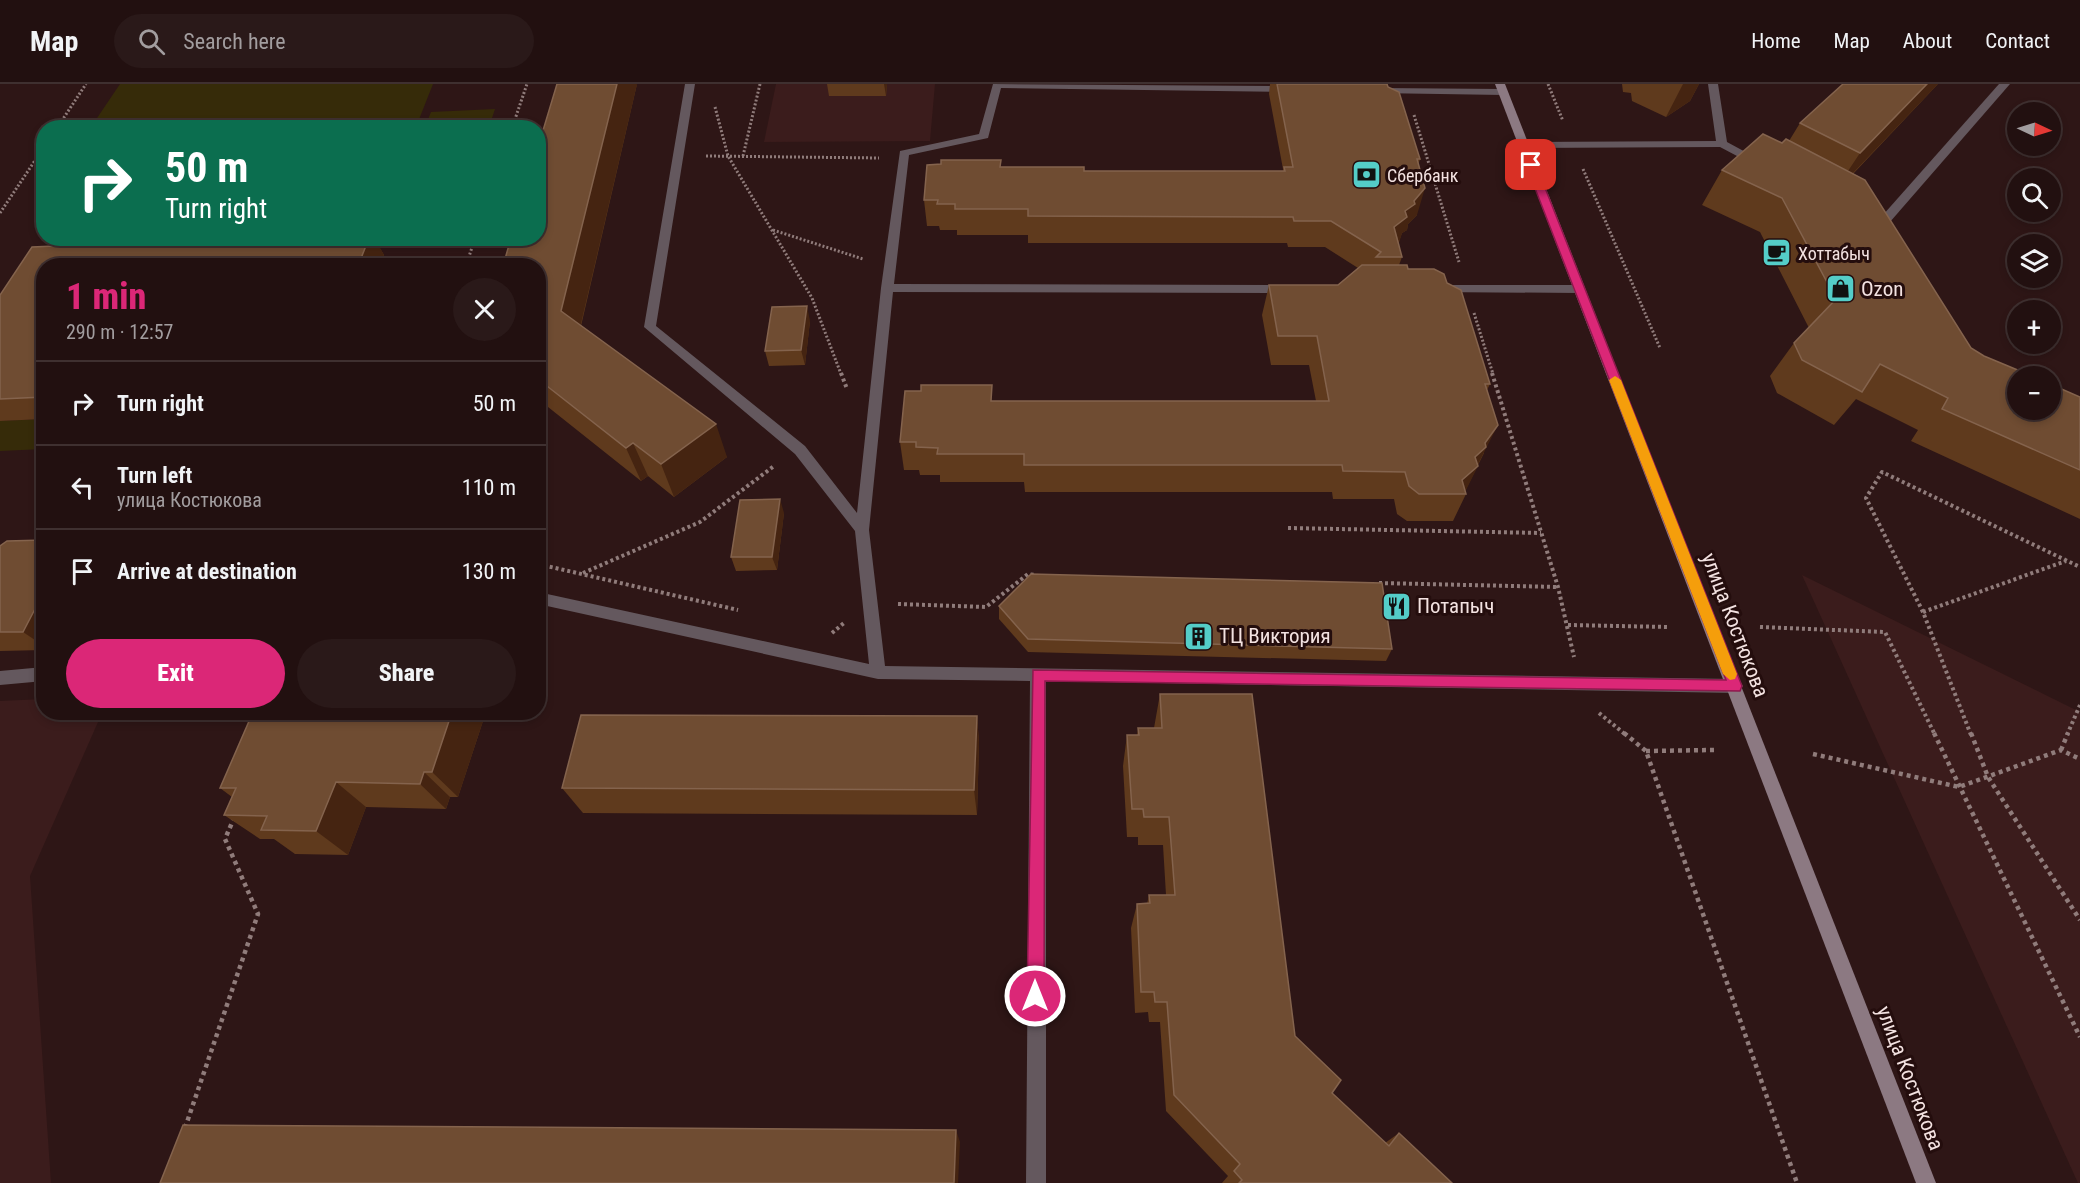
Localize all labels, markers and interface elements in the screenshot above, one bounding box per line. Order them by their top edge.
search box [114,14,534,68]
text: Map [30,25,78,58]
icon: search [135,25,168,58]
text: Search here [183,29,286,54]
text: Home [1751,29,1801,53]
text: Map [1834,29,1870,53]
text: About [1903,29,1952,53]
text: Contact [1985,29,2050,53]
north arrow [2007,102,2061,156]
map controls [2007,102,2061,420]
pin [1505,139,1556,190]
text: 50 m [165,143,248,192]
icon: right [66,144,144,222]
icon: arrive [1514,148,1547,181]
bank icon: Сбербанк [1350,159,1382,191]
place label: Сбербанк [1387,165,1459,186]
button: search [2007,168,2061,222]
text: Turn right [165,193,267,225]
button: layers [2007,234,2061,288]
cafe icon: Хоттабыч [1761,237,1793,269]
place label: Хоттабыч [1798,243,1870,264]
shop icon: Ozon [1824,273,1856,305]
text: 1 min [66,276,146,318]
place label: Ozon [1861,277,1903,301]
button: close [453,278,516,341]
button: + [2007,300,2061,354]
text: 290 m · 12:57 [66,320,173,344]
button: − [2007,366,2061,420]
icon: right [66,387,99,420]
text: Turn right [117,391,204,416]
text: 50 m [473,391,516,416]
text: Turn left [117,463,192,488]
icon: left [66,471,99,504]
text: 110 m [462,475,516,500]
text: улица Костюкова [117,488,262,512]
street label: улица Костюкова [1697,550,1773,700]
icon: arrive [66,555,99,588]
text: Arrive at destination [117,559,297,584]
text: 130 m [462,559,516,584]
restaurant icon: Потапыч [1380,590,1412,622]
place label: Потапыч [1417,594,1494,618]
building icon: ТЦ Виктория [1182,620,1214,652]
place label: ТЦ Виктория [1219,624,1331,648]
button: Exit [66,639,285,708]
button: Share [297,639,516,708]
position arrow [1003,964,1067,1028]
street label: улица Костюкова [1872,1003,1948,1153]

